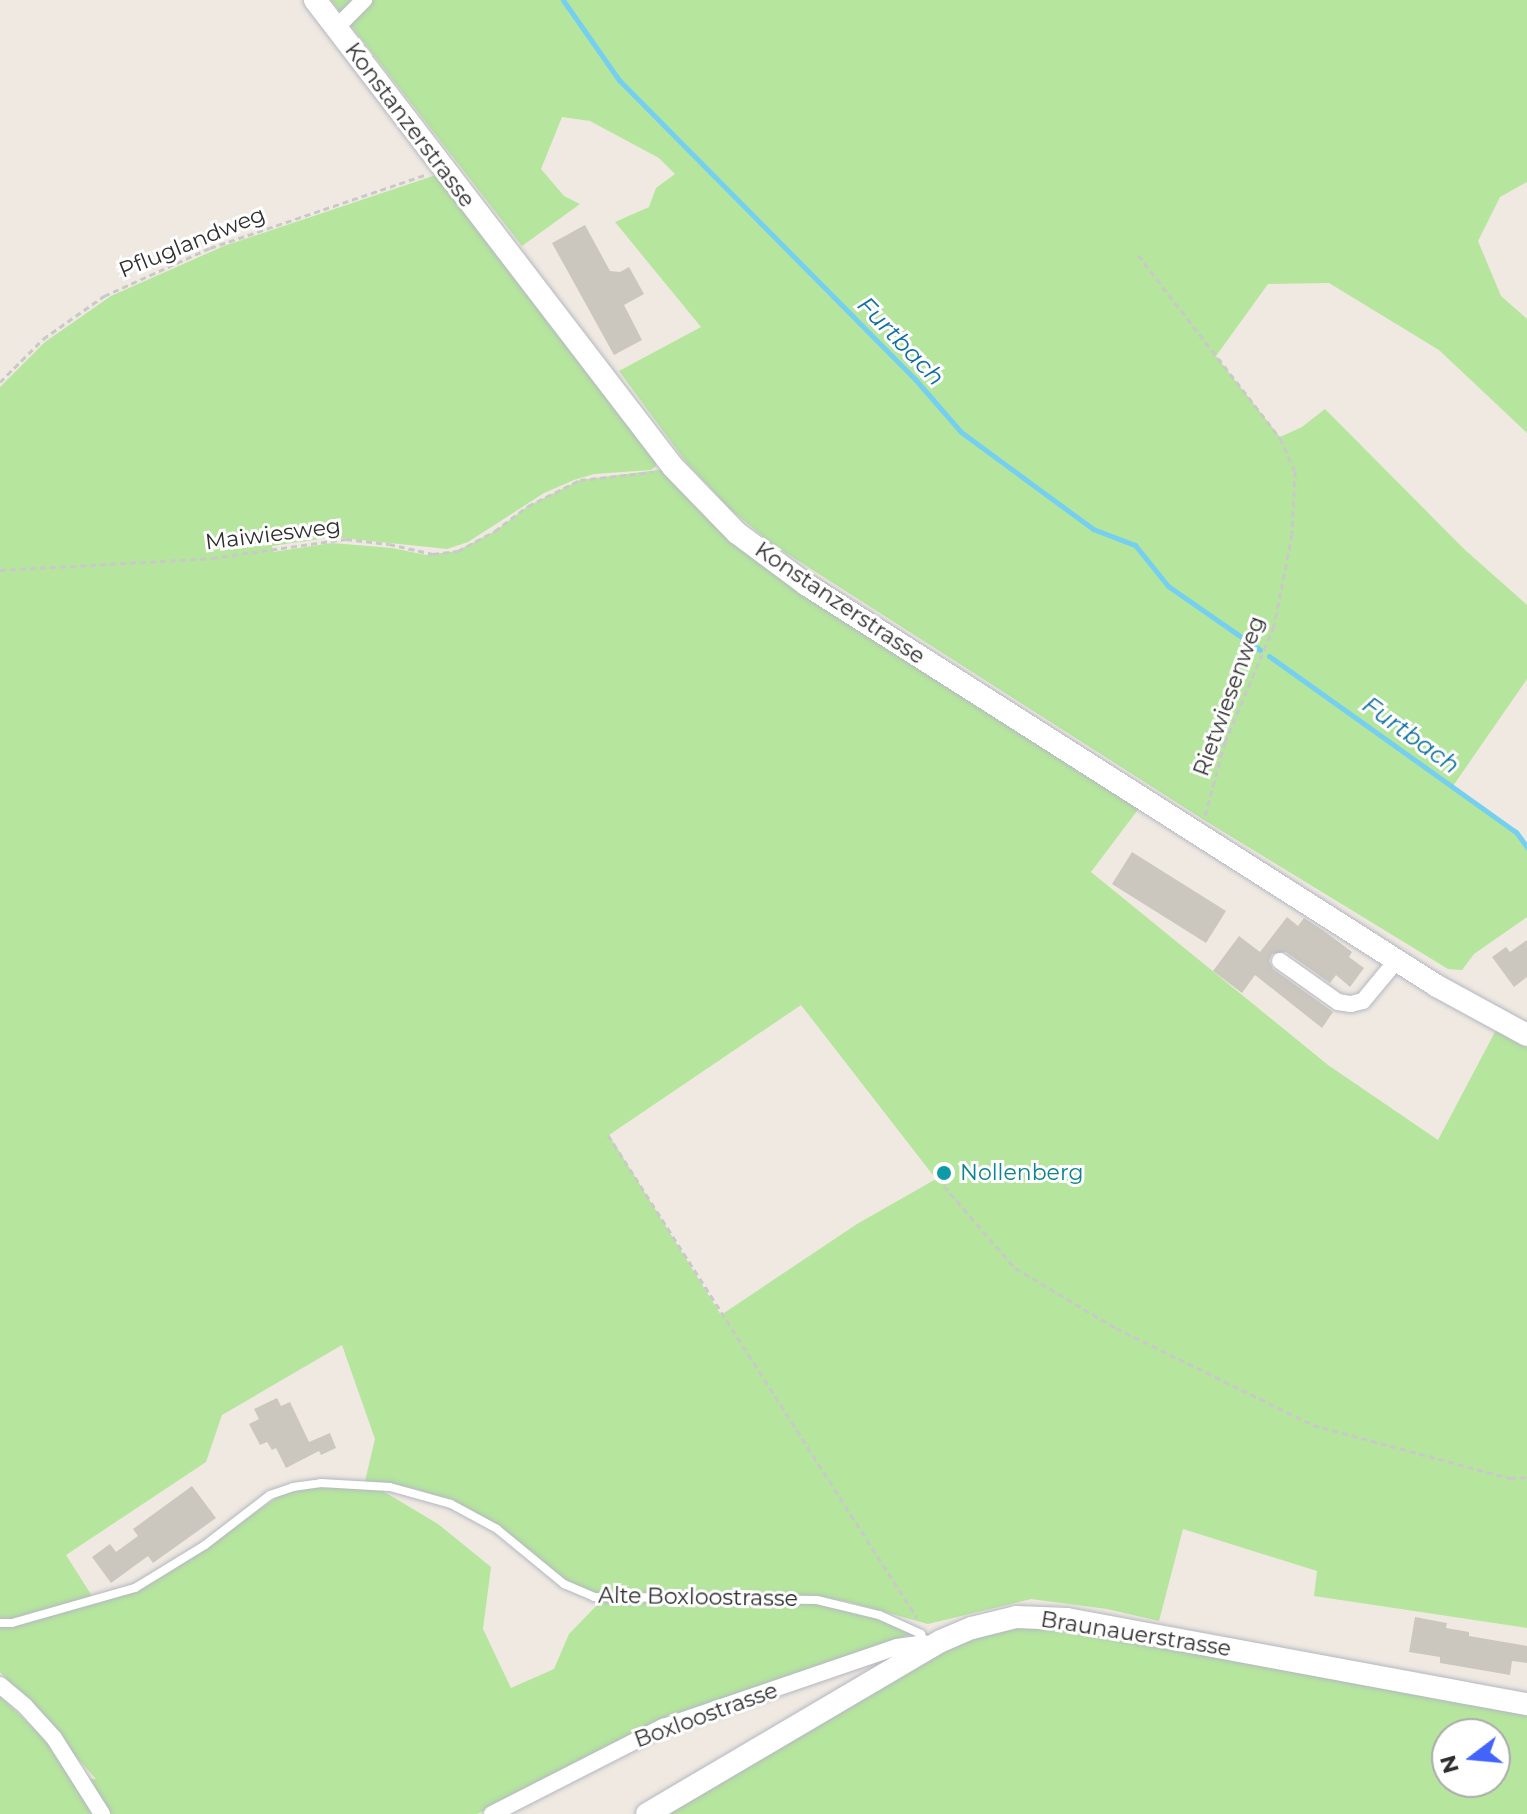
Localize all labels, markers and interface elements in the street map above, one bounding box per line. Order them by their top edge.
street label: Konstanzerstrasse [339,37,481,213]
street label: Pfluglandweg [115,201,269,283]
water label: Furtbach [851,290,951,392]
street label: Maiwiesweg [204,513,342,555]
street label: Konstanzerstrasse [750,536,930,670]
street label: Rietwiesenweg [1188,612,1270,780]
water label: Furtbach [1357,690,1465,780]
place label: Nollenberg [960,1160,1083,1186]
marker: Nollenberg [935,1164,953,1182]
street label: Alte Boxloostrasse [598,1582,798,1612]
street label: Braunauerstrasse [1039,1606,1233,1662]
street label: Boxloostrasse [631,1677,781,1753]
north arrow [1431,1718,1511,1798]
text: N [1434,1752,1465,1776]

